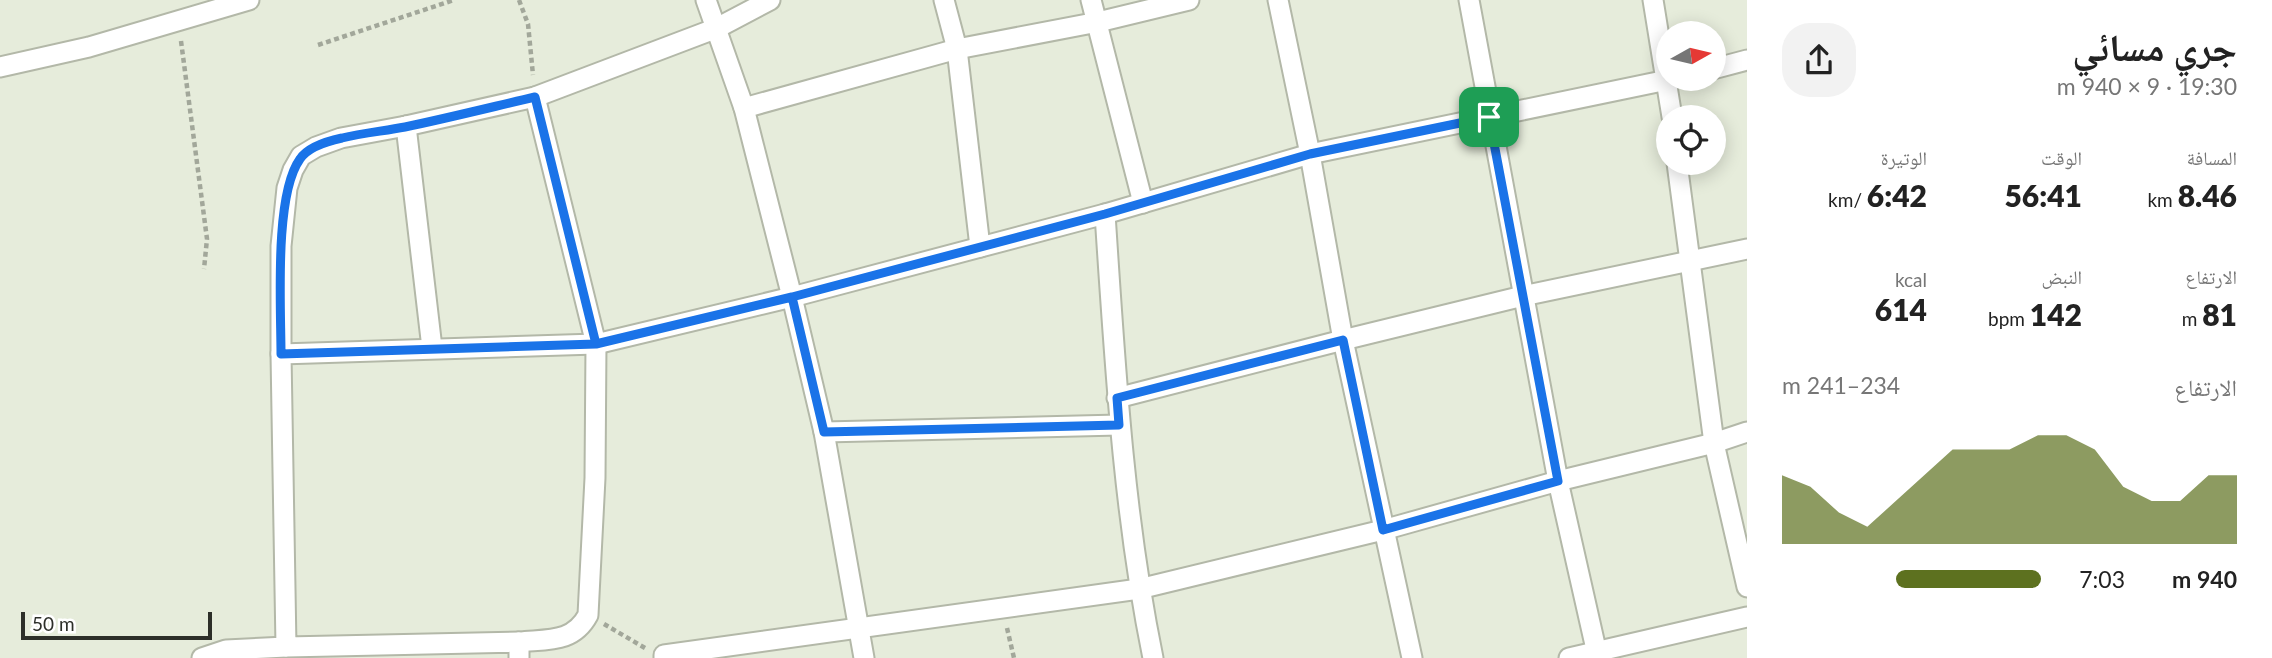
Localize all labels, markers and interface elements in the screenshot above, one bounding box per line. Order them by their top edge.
north arrow [1656,21,1726,91]
map controls [1656,21,1726,175]
button: share [1782,23,1856,97]
text: جري مسائي [2072,23,2237,69]
text: 19:30 · 9 × 940 m [2057,72,2237,100]
pin [1459,87,1519,147]
icon: arrive [1470,98,1508,136]
button: locate [1656,105,1726,175]
text: الوتيرة [1881,146,1927,169]
text: الوقت [2041,146,2082,169]
text: المسافة [2187,146,2237,169]
text: 6:42 [1867,177,1927,213]
text: 56:41 [2004,177,2082,213]
text: 8.46 [2178,177,2237,213]
text: /km [1828,188,1867,211]
text: km [2147,188,2178,211]
text: النبض [2041,265,2082,288]
text: الارتفاع [2185,265,2237,288]
text: kcal [1895,268,1927,291]
text: 614 [1875,291,1927,327]
text: 142 [2030,296,2082,332]
text: 81 [2202,296,2237,332]
text: bpm [1988,307,2030,330]
text: m [2182,307,2202,330]
text: 234–241 m [1782,371,1900,399]
text: الارتفاع [2174,373,2237,401]
text: 7:03 [2079,565,2125,593]
text: 940 m [2172,565,2237,593]
scale bar [21,609,212,641]
text: 50 m [32,612,75,635]

